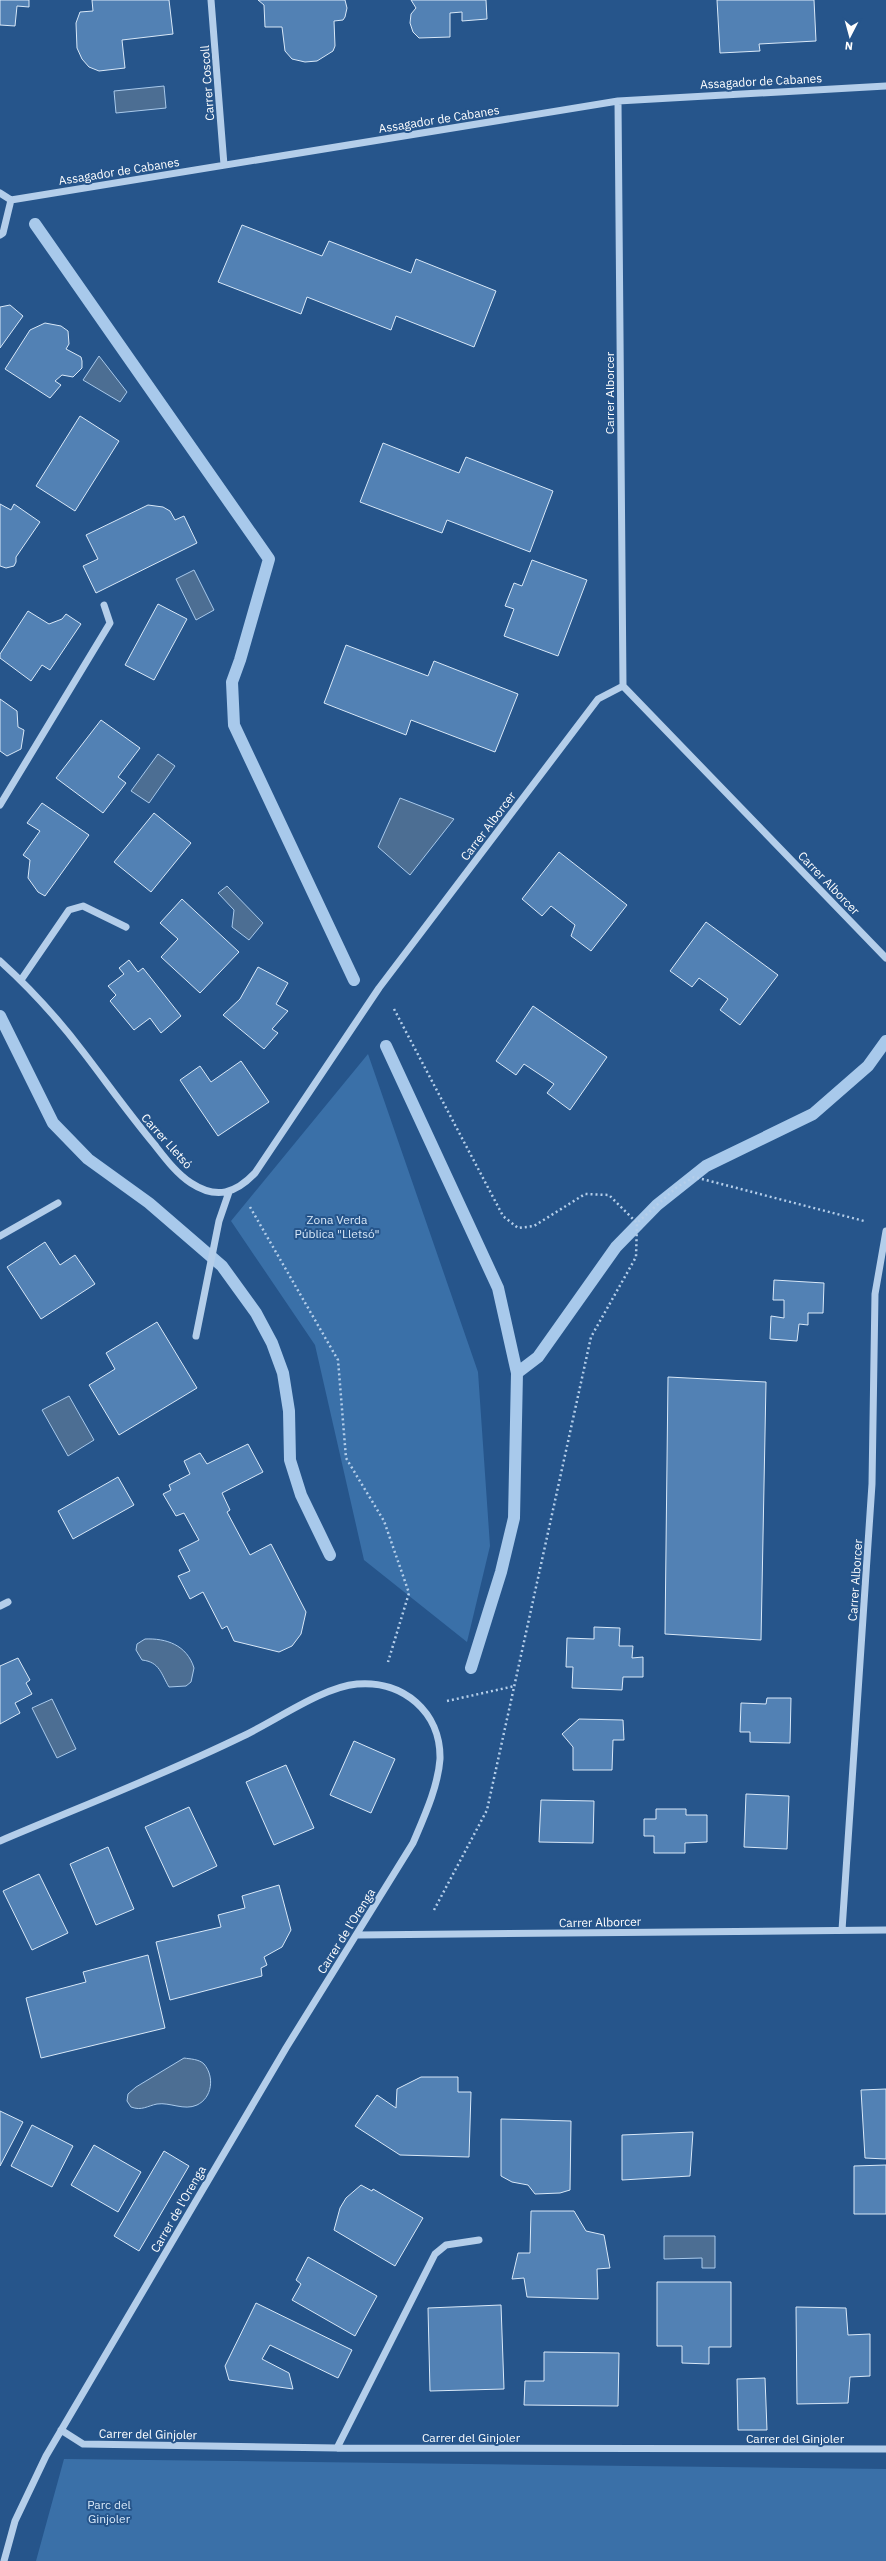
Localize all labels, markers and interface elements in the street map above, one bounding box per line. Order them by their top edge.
north arrow [830,16,870,56]
text: N [844,39,854,53]
street label: Carrer Coscoll [197,45,217,121]
street label: Assagador de Cabanes [700,70,823,92]
street label: Assagador de Cabanes [377,102,501,136]
street label: Assagador de Cabanes [57,154,181,188]
street label: Carrer Alborcer [602,351,617,434]
street label: Carrer Alborcer [457,788,519,863]
street label: Carrer Alborcer [795,848,863,918]
street label: Carrer Lletsó [138,1110,196,1172]
park label: Zona Verda Pública "Lletsó" [294,1212,380,1241]
street label: Carrer Alborcer [845,1538,865,1622]
street label: Carrer de l'Orenga [314,1885,379,1976]
street label: Carrer Alborcer [559,1914,642,1930]
street label: Carrer de l'Orenga [147,2162,209,2255]
street label: Carrer del Ginjoler [99,2426,198,2442]
street label: Carrer del Ginjoler [422,2430,521,2445]
street label: Carrer del Ginjoler [746,2431,845,2446]
park label: Parc del Ginjoler [87,2497,131,2526]

